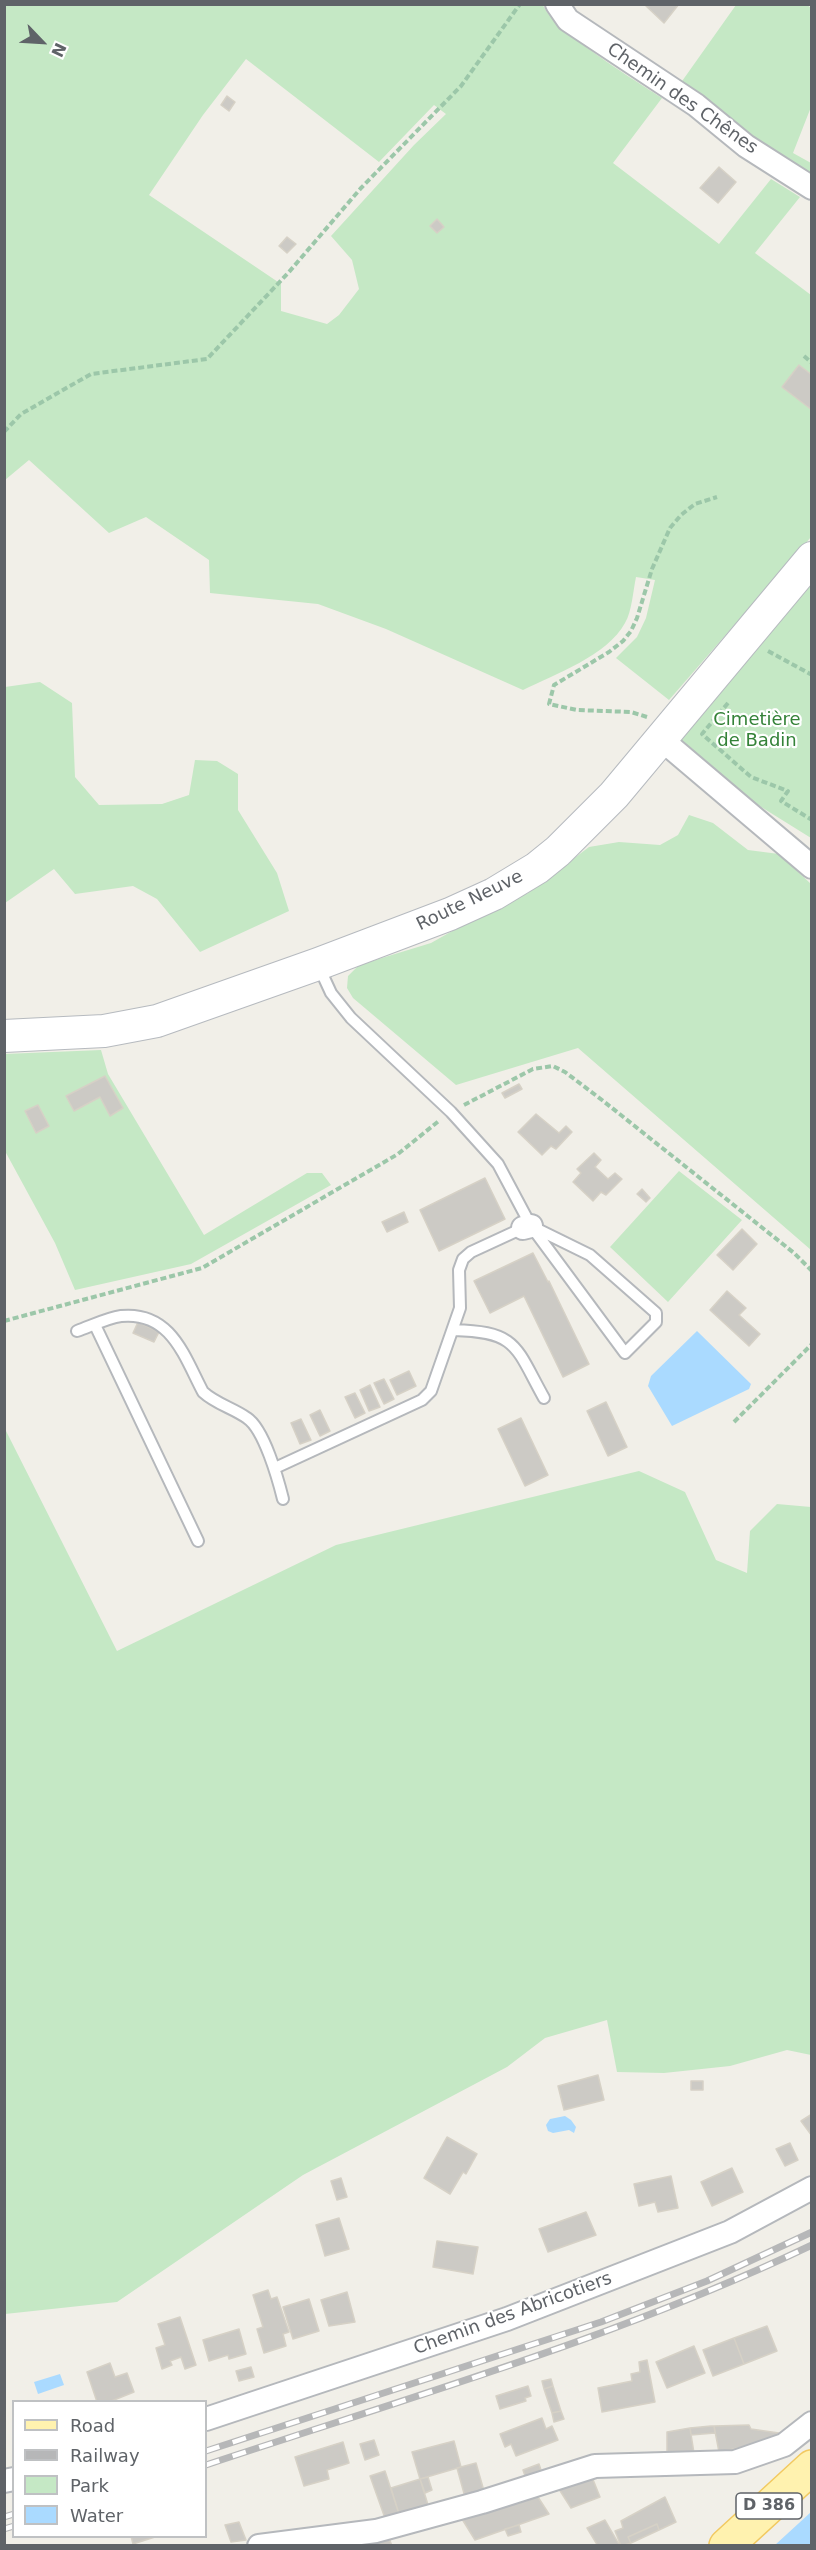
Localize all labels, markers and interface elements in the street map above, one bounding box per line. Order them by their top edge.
north arrow [12,12,72,72]
street label: Chemin des Chênes [602,39,762,159]
text: N [47,40,70,60]
park label: Cimetière de Badin [713,709,801,752]
street label: Route Neuve [413,866,527,936]
street label: Chemin des Abricotiers [411,2268,615,2360]
legend [12,2400,207,2538]
text: Road [70,2415,115,2436]
text: Railway [70,2445,140,2466]
text: Park [70,2475,109,2496]
road number: D 386 [736,2493,802,2519]
text: Water [70,2505,123,2526]

